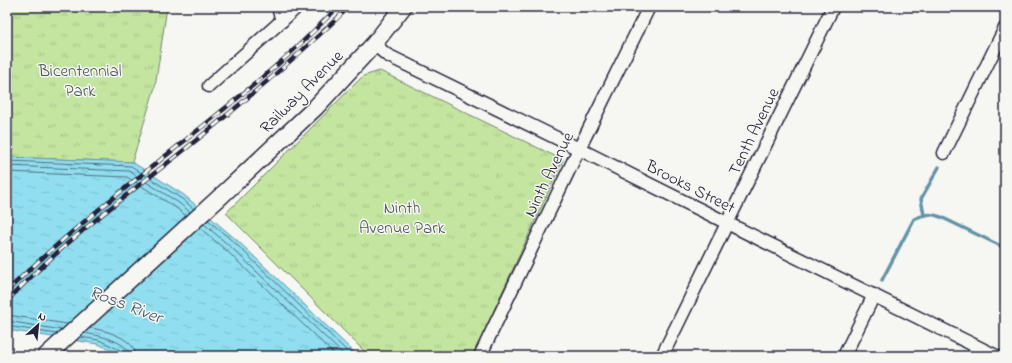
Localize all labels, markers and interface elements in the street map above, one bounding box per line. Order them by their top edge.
street label: Railway Avenue [255,44,351,140]
park label: Bicentennial Park [37,59,122,104]
street label: Tenth Avenue [722,83,786,180]
street label: Ninth Avenue [518,128,581,221]
street label: Brooks Street [641,154,739,221]
park label: Ninth Avenue Park [359,196,445,241]
water label: Ross River [85,280,168,333]
north arrow [18,305,58,345]
text: N [35,308,49,326]

